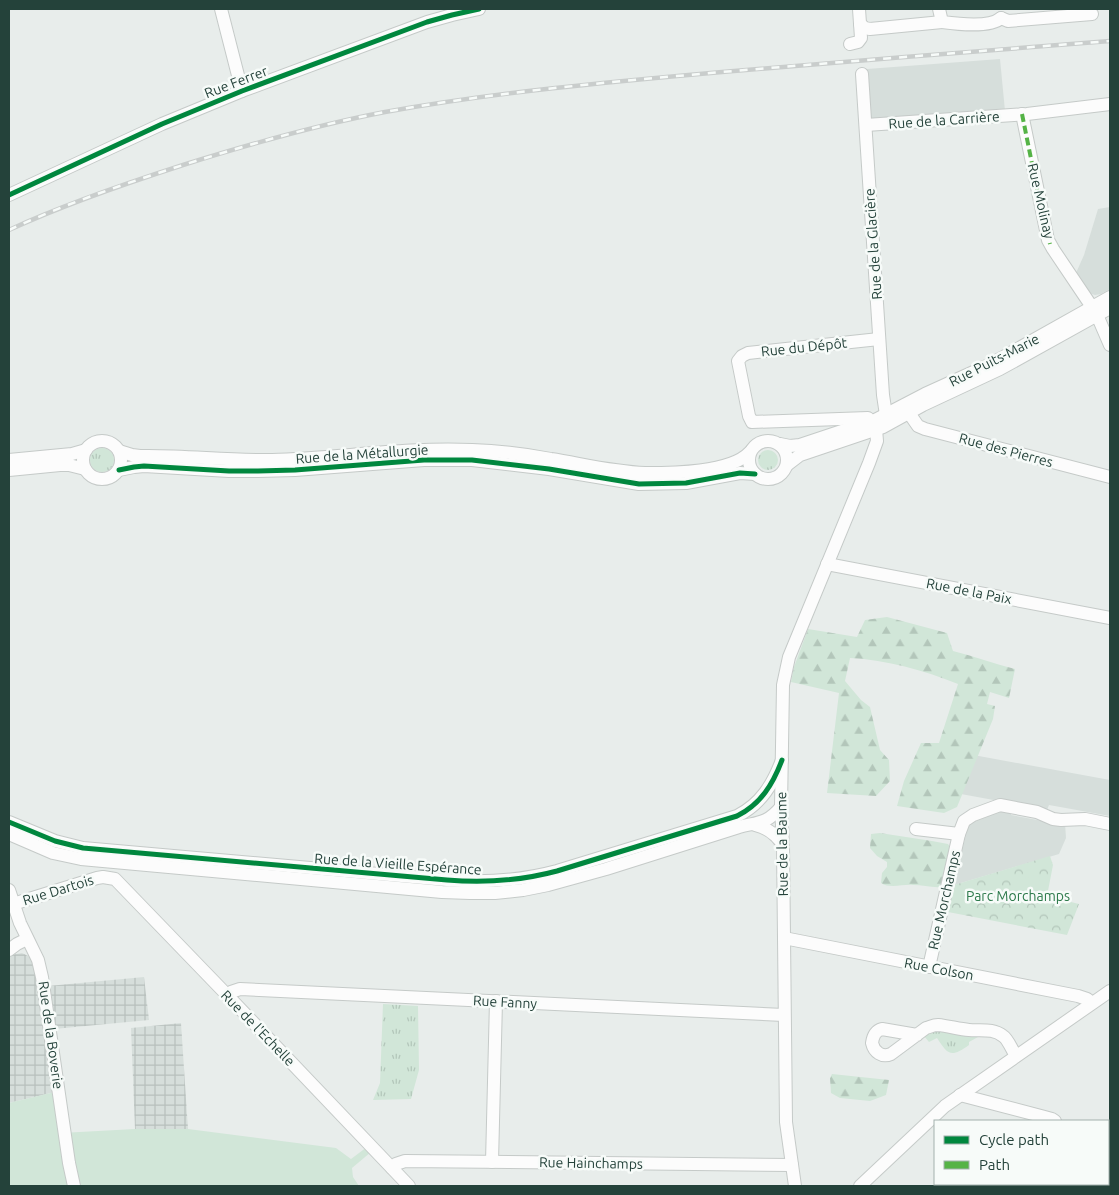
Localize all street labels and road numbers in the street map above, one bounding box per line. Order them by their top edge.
street label: Rue Ferrer [202,62,270,101]
street label: Rue de la Carrière [888,108,1000,132]
street label: Rue Molinay [1025,162,1058,241]
street label: Rue de la Glacière [861,188,885,300]
street label: Rue Puits-Marie [946,330,1042,390]
street label: Rue du Dépôt [760,334,848,359]
street label: Rue des Pierres [957,430,1055,470]
street label: Rue de la Métallurgie [295,441,429,467]
street label: Rue de la Paix [925,575,1013,607]
street label: Rue de la Baume [773,791,791,897]
street label: Rue Morchamps [925,849,963,951]
street label: Rue de la Vieille Espérance [314,850,482,878]
street label: Rue Dartois [21,872,95,908]
street label: Rue Colson [903,954,975,984]
street label: Rue de la Boverie [35,980,67,1090]
street label: Rue de l'Echelle [218,987,298,1069]
street label: Rue Fanny [472,992,538,1012]
street label: Rue Hainchamps [539,1154,643,1172]

